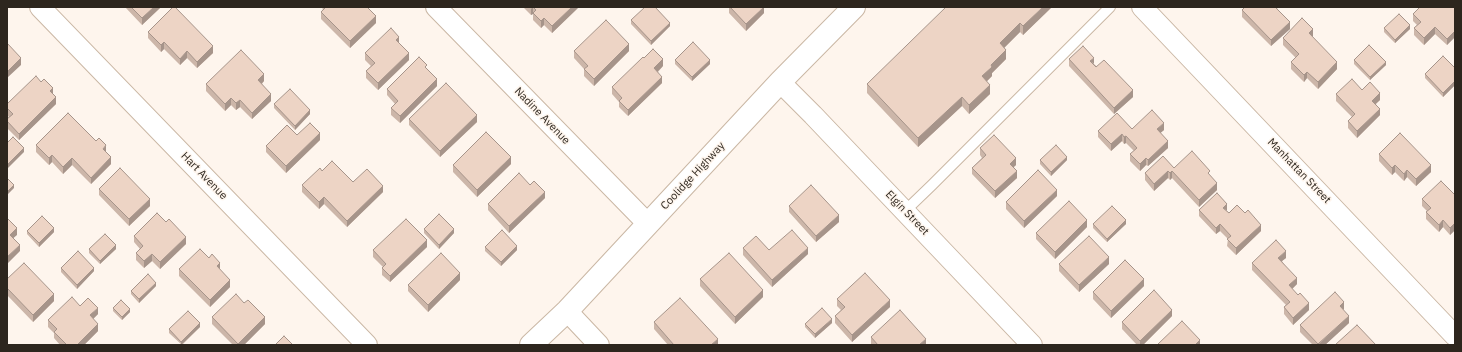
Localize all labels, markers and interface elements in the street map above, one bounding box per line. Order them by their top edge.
street label: Nadine Avenue [511,85,573,147]
street label: Manhattan Street [1264,136,1334,206]
street label: Coolidge Highway [658,139,728,213]
street label: Hart Avenue [178,150,230,202]
street label: Elgin Street [882,188,932,238]

